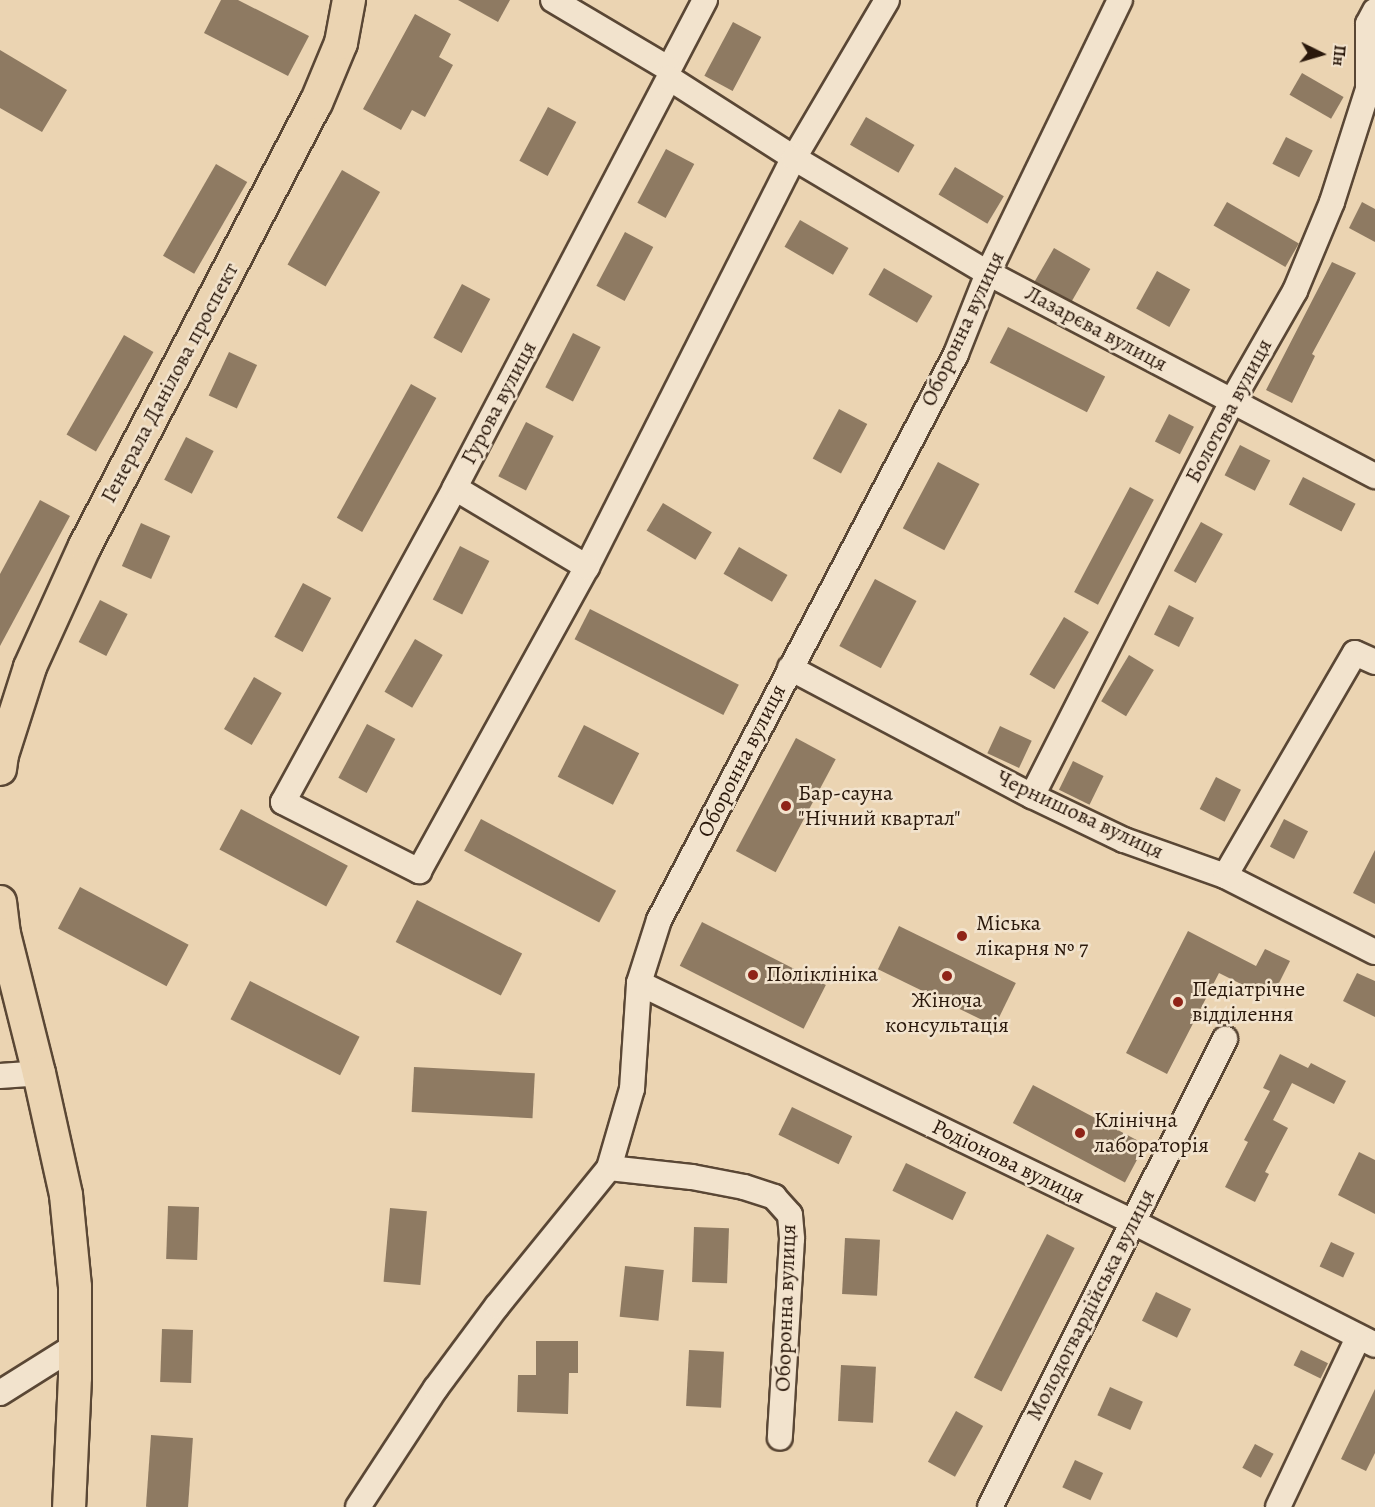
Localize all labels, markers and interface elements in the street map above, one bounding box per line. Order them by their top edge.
north arrow [1291,24,1351,84]
text: Пн [1327,44,1351,67]
street label: Оборонна вулиця [916,247,1010,411]
street label: Генерала Данілова проспект [95,258,245,508]
street label: Лазарєва вулиця [1020,280,1172,378]
street label: Болотова вулиця [1180,334,1278,488]
street label: Гурова вулиця [456,337,542,469]
street label: Оборонна вулиця [692,680,792,842]
street label: Чернишова вулиця [992,765,1168,865]
place label: Бар-сауна "Нічний квартал" [798,780,960,831]
marker: Бар-сауна "Нічний квартал" [779,799,793,813]
place label: Міська лікарня № 7 [976,910,1088,962]
marker: Міська лікарня № 7 [953,927,971,945]
place label: Поліклініка [766,962,878,988]
marker: Поліклініка [744,966,762,984]
marker: Жіноча консультація [938,967,956,985]
place label: Педіатрічне відділення [1192,976,1305,1028]
place label: Жіноча консультація [885,987,1009,1038]
marker: Педіатрічне відділення [1169,993,1187,1011]
place label: Клінічна лабораторія [1094,1107,1209,1158]
street label: Родіонова вулиця [927,1114,1089,1210]
marker: Клінічна лабораторія [1071,1124,1089,1142]
street label: Молодогвардійська вулиця [1021,1185,1161,1425]
street label: Оборонна вулиця [770,1224,802,1392]

